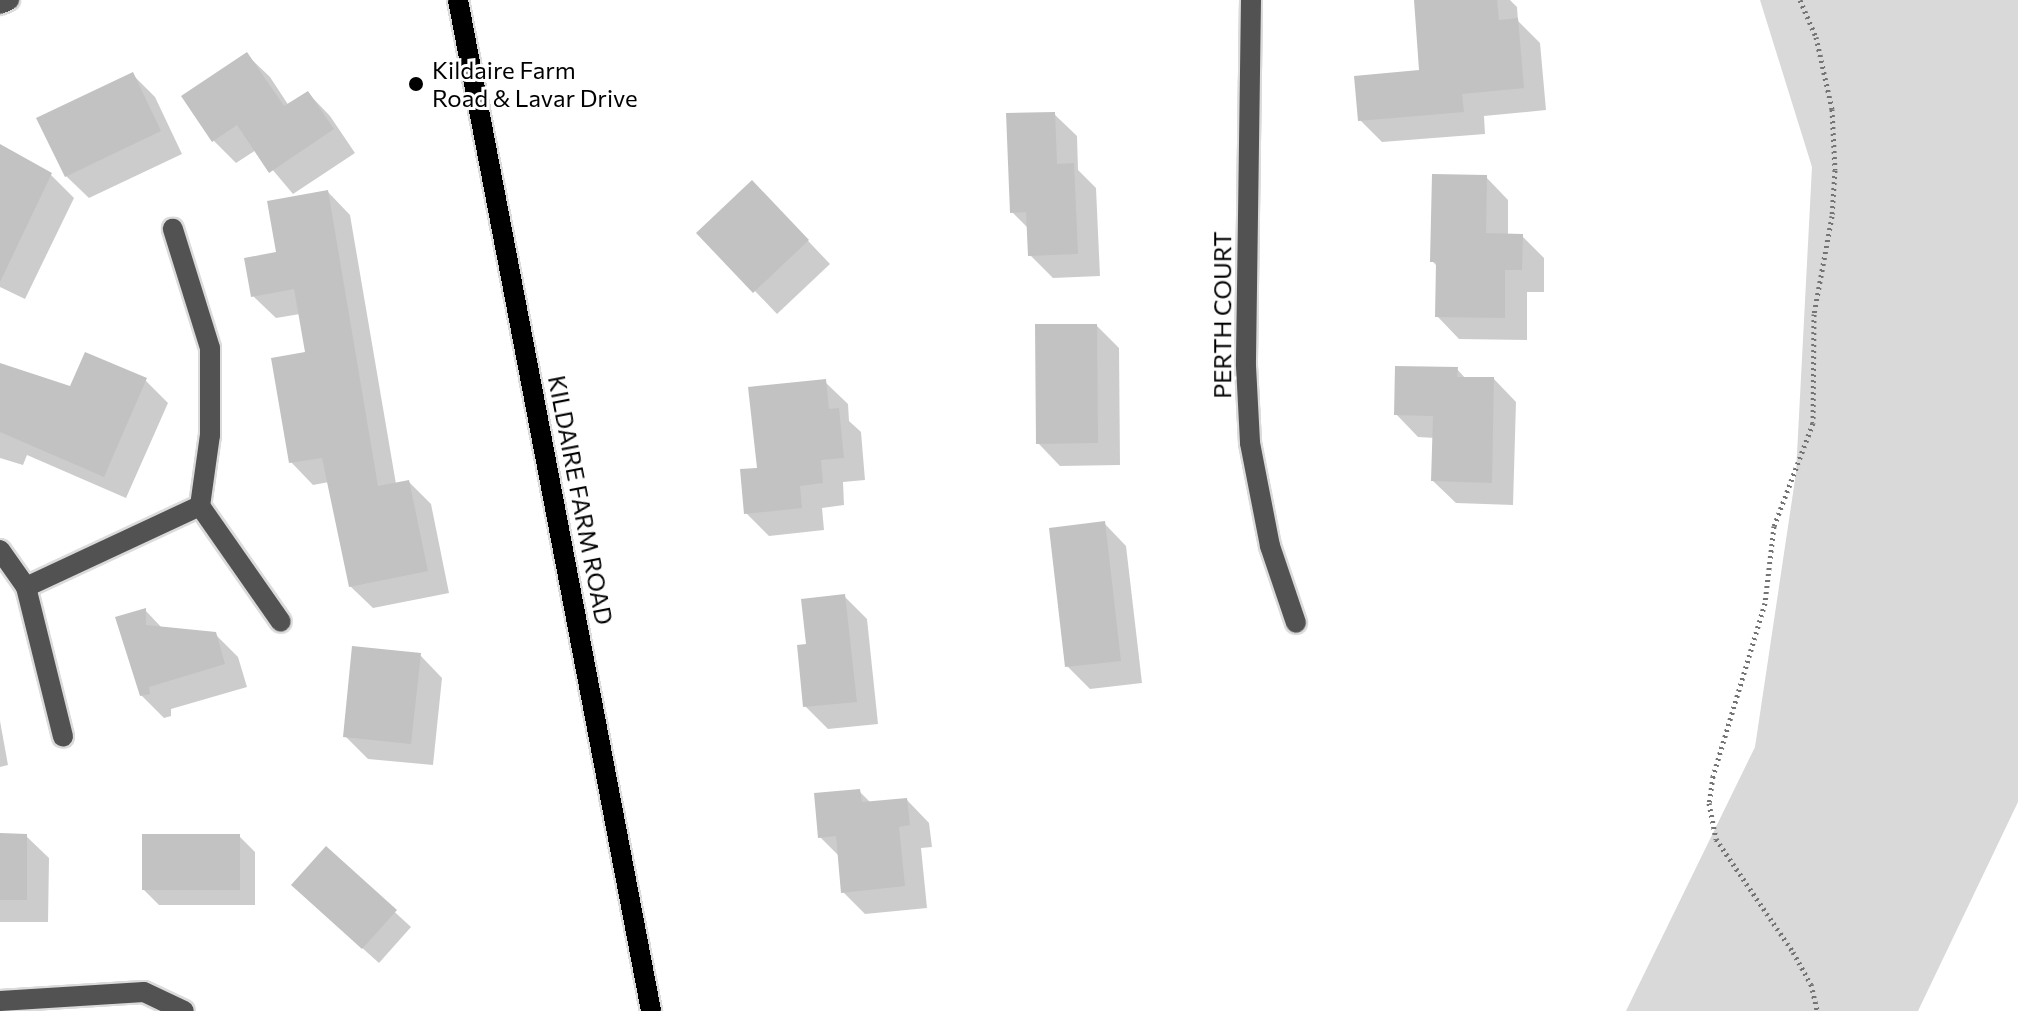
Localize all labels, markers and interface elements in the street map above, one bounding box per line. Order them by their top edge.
place label: Kildaire Farm Road & Lavar Drive [432,56,638,112]
marker: Kildaire Farm Road & Lavar Drive [407,75,425,93]
street label: PERTH COURT [1208,231,1236,399]
street label: KILDAIRE FARM ROAD [543,373,619,627]

